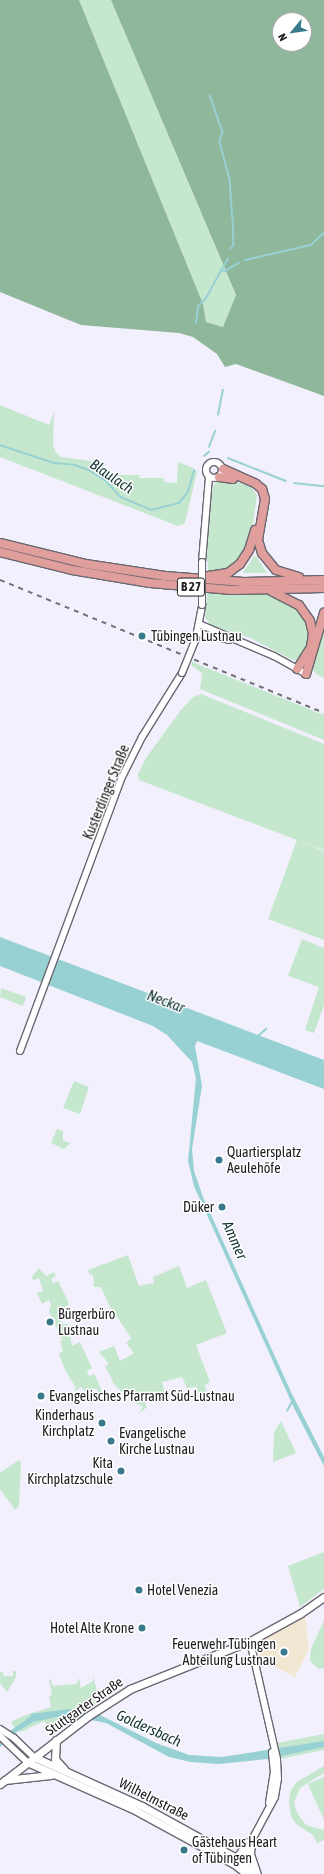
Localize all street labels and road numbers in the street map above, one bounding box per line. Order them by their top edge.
road number: B 27 [176,576,206,598]
street label: Kusterdinger Straße [79,742,133,842]
street label: Stuttgarter Straße [42,1673,126,1739]
street label: Wilhelmstraße [116,1774,192,1824]

